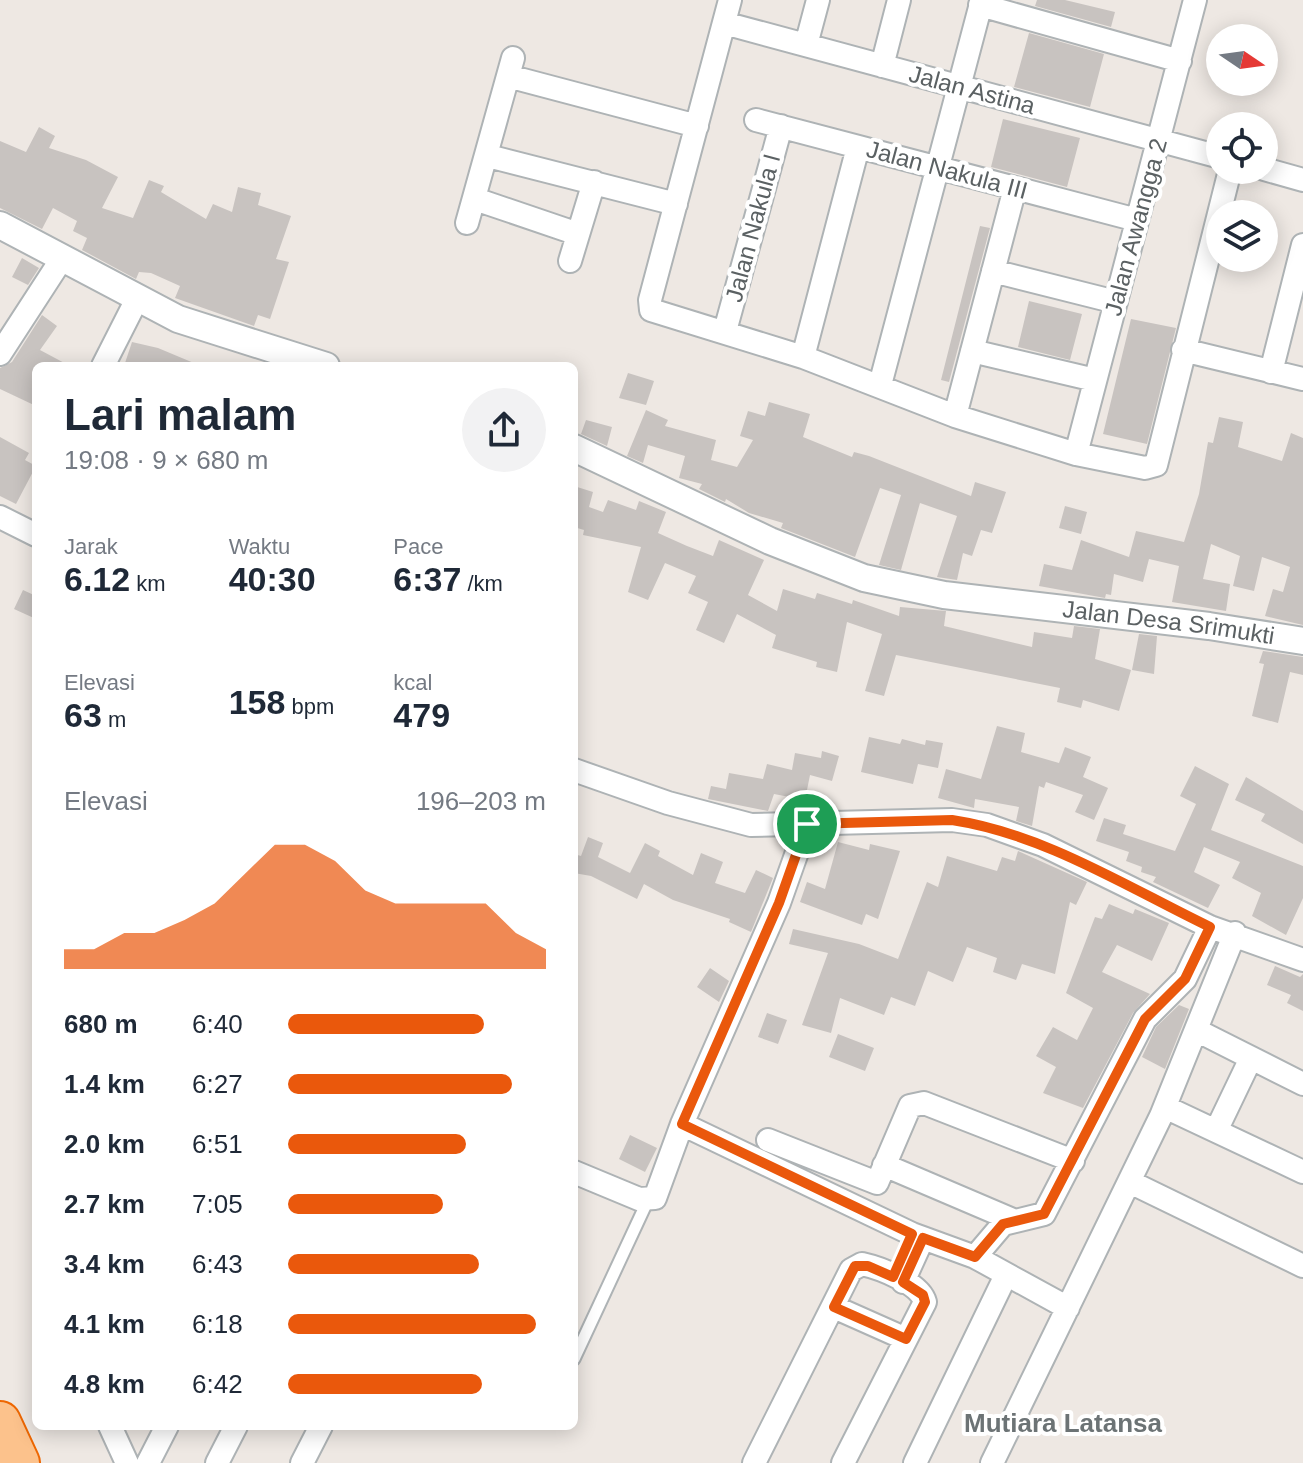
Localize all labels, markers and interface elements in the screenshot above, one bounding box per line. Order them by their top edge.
north arrow [1206,24,1278,96]
map controls [1206,24,1278,272]
street label: Jalan Astina [906,60,1039,119]
button: locate [1206,112,1278,184]
street label: Jalan Nakula III [864,135,1031,204]
street label: Jalan Awangga 2 [1099,135,1172,318]
street label: Jalan Nakula I [720,151,785,305]
button: layers [1206,200,1278,272]
button: share [462,388,546,472]
text: Lari malam [64,390,296,439]
text: 19:08 · 9 × 680 m [64,445,269,475]
text: Jarak [64,534,118,559]
text: Waktu [229,534,290,559]
text: Pace [393,534,443,559]
text: 6.12 [64,560,130,598]
text: 40:30 [229,560,316,598]
text: 6:37 [393,560,461,598]
text: km [130,571,166,596]
text: /km [461,571,503,596]
street label: Jalan Desa Srimukti [1061,595,1277,649]
text: Elevasi [64,670,135,695]
text: kcal [393,670,432,695]
text: 158 [229,683,285,721]
text: bpm [285,694,334,719]
text: 63 [64,696,102,734]
text: 479 [393,696,450,734]
text: m [102,707,126,732]
text: Elevasi [64,786,148,816]
text: 196–203 m [416,786,546,816]
pin [773,790,841,858]
icon: arrive [785,802,829,846]
text: 680 m [64,1009,138,1039]
text: 6:40 [192,1009,243,1039]
text: 1.4 km [64,1069,145,1099]
text: 6:27 [192,1069,243,1099]
text: 2.0 km [64,1129,145,1159]
text: 6:51 [192,1129,243,1159]
text: 2.7 km [64,1189,145,1219]
text: 7:05 [192,1189,243,1219]
text: 3.4 km [64,1249,145,1279]
text: 6:43 [192,1249,243,1279]
text: 4.1 km [64,1309,145,1339]
text: 6:18 [192,1309,243,1339]
text: 4.8 km [64,1369,145,1399]
text: 6:42 [192,1369,243,1399]
district label: Mutiara Latansa [964,1408,1163,1438]

